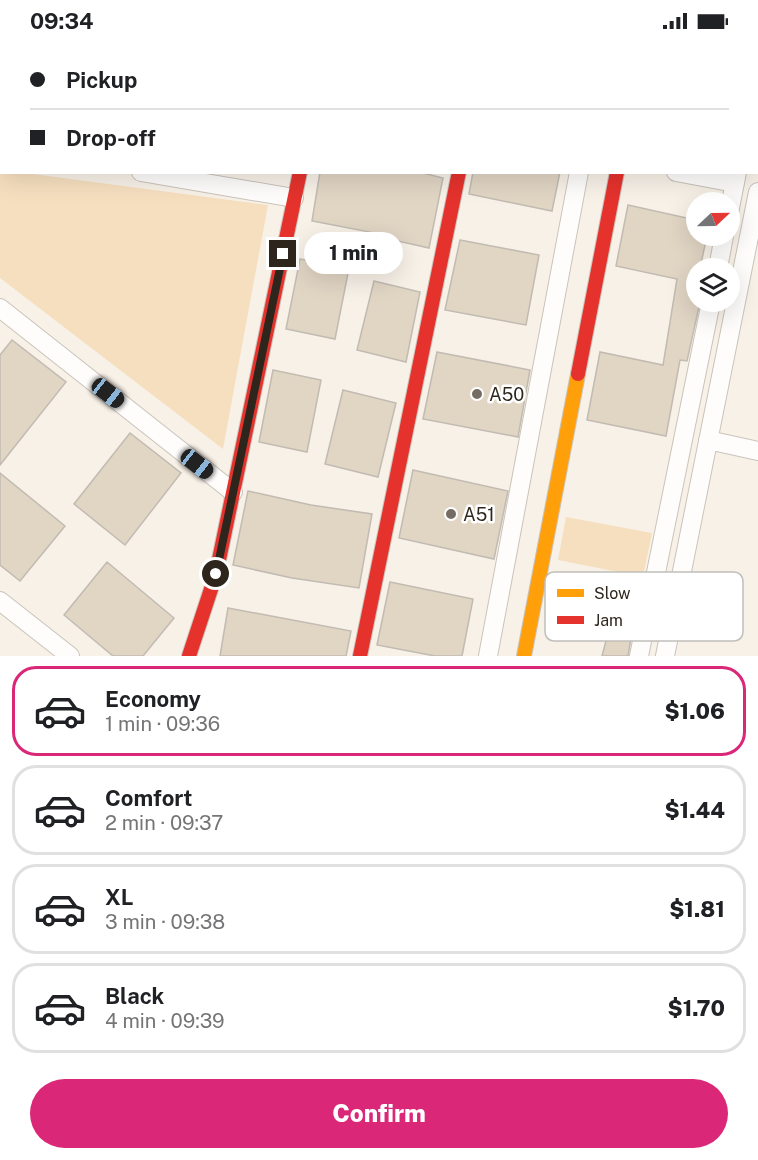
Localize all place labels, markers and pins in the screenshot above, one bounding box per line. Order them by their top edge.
place label: A50 [489,384,524,405]
marker: A50 [470,387,484,401]
place label: A51 [463,504,495,525]
marker: A51 [444,507,458,521]

